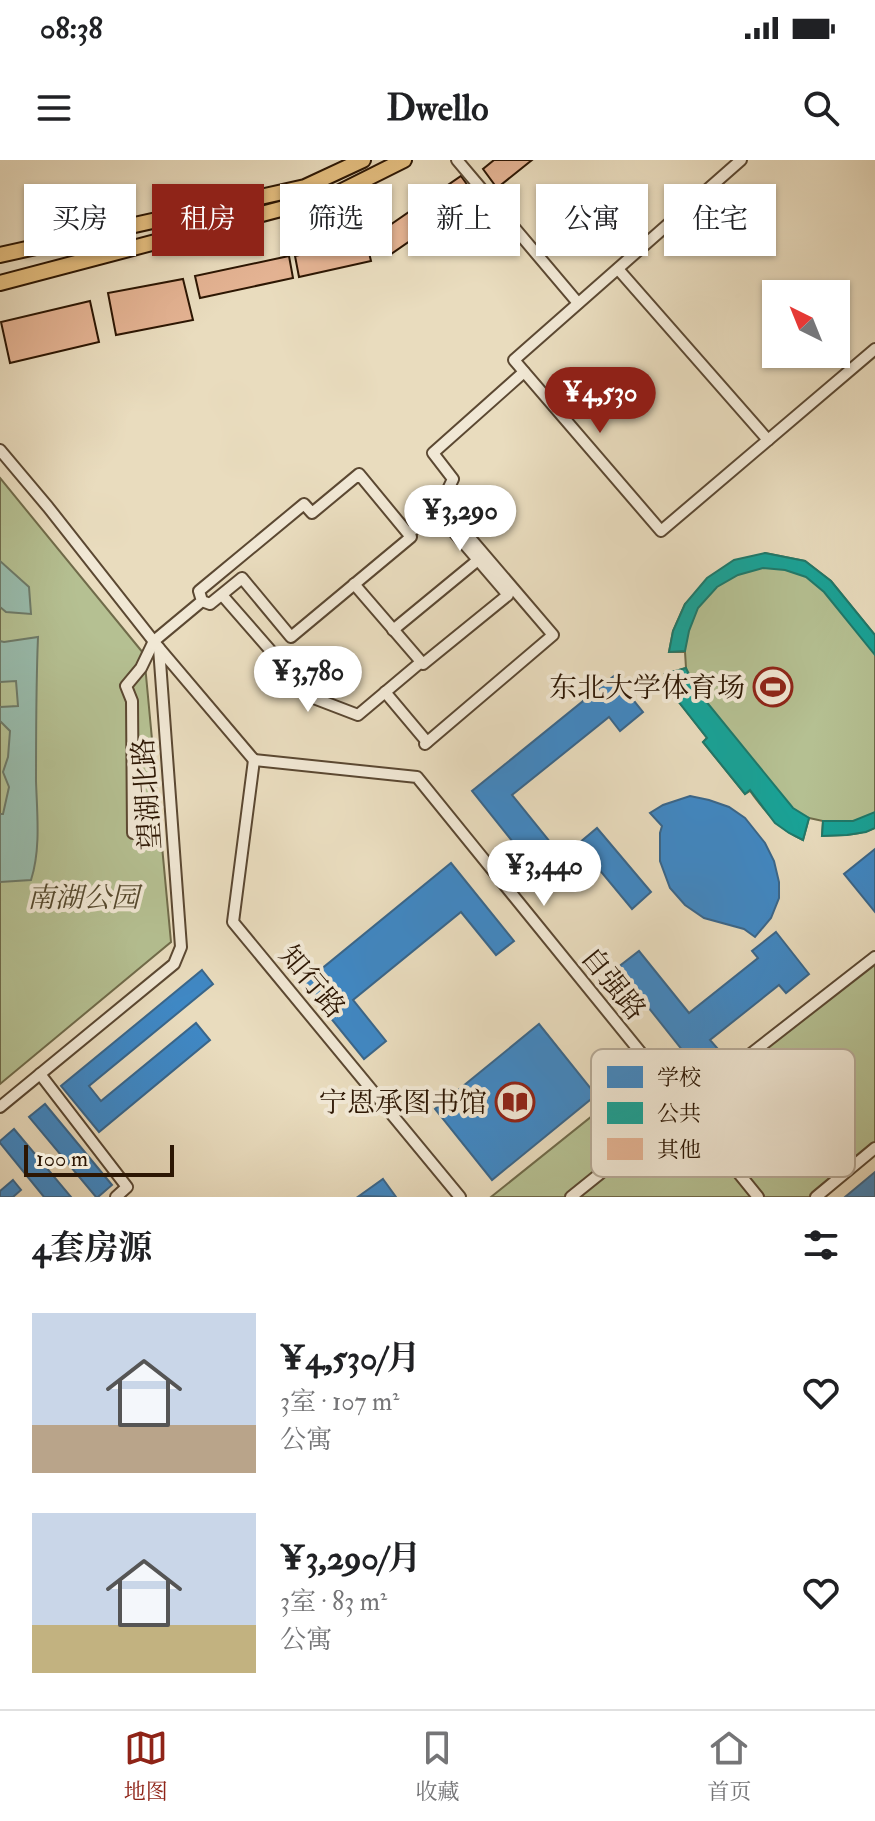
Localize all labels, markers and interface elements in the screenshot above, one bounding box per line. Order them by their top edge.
text: 08:38 [40,10,102,47]
icon: menu [32,86,76,130]
text: Dwello [387,86,488,131]
icon: search [799,86,843,130]
chip: 买房 [24,184,136,256]
chip: 租房 [152,184,264,256]
chip: 筛选 [280,184,392,256]
chip: 新上 [408,184,520,256]
chip: 公寓 [536,184,648,256]
chip: 住宅 [664,184,776,256]
north arrow [762,280,850,368]
map controls [762,280,850,368]
pin: ¥4,530 [535,367,665,435]
text: ¥4,530 [563,377,637,409]
pin: ¥3,290 [395,485,525,553]
text: ¥3,290 [422,495,498,527]
pin: ¥3,780 [243,646,373,714]
text: ¥3,780 [272,656,344,688]
sports icon: 东北大学体育场 [752,666,794,708]
place label: 东北大学体育场 [549,671,745,706]
street label: 望湖北路 [126,737,169,851]
pin: ¥3,440 [479,840,609,908]
text: ¥3,440 [505,850,583,882]
park label: 南湖公园 [27,881,143,916]
street label: 知行路 [271,939,352,1025]
street label: 自强路 [573,940,653,1028]
legend [591,1049,855,1177]
text: 学校 [657,1064,701,1092]
library icon: 宁恩承图书馆 [494,1081,536,1123]
place label: 宁恩承图书馆 [319,1086,487,1121]
text: 公共 [657,1100,701,1128]
text: 其他 [657,1136,701,1164]
scale bar [24,1141,174,1177]
text: 100 m [36,1145,88,1173]
icon: filters [799,1223,843,1267]
text: 4套房源 [32,1227,152,1270]
text: ¥4,530/月 [280,1337,420,1380]
icon: home [96,1345,192,1441]
icon: heart [799,1371,843,1415]
text: 3室 · 107 m² [280,1386,399,1418]
text: 公寓 [280,1424,332,1456]
text: ¥3,290/月 [280,1537,422,1580]
icon: home [96,1545,192,1641]
icon: heart [799,1571,843,1615]
text: 3室 · 83 m² [280,1586,387,1618]
text: 公寓 [280,1624,332,1656]
tab: 地图 [124,1726,168,1806]
tab: 收藏 [415,1726,459,1806]
tab: 首页 [707,1726,751,1806]

